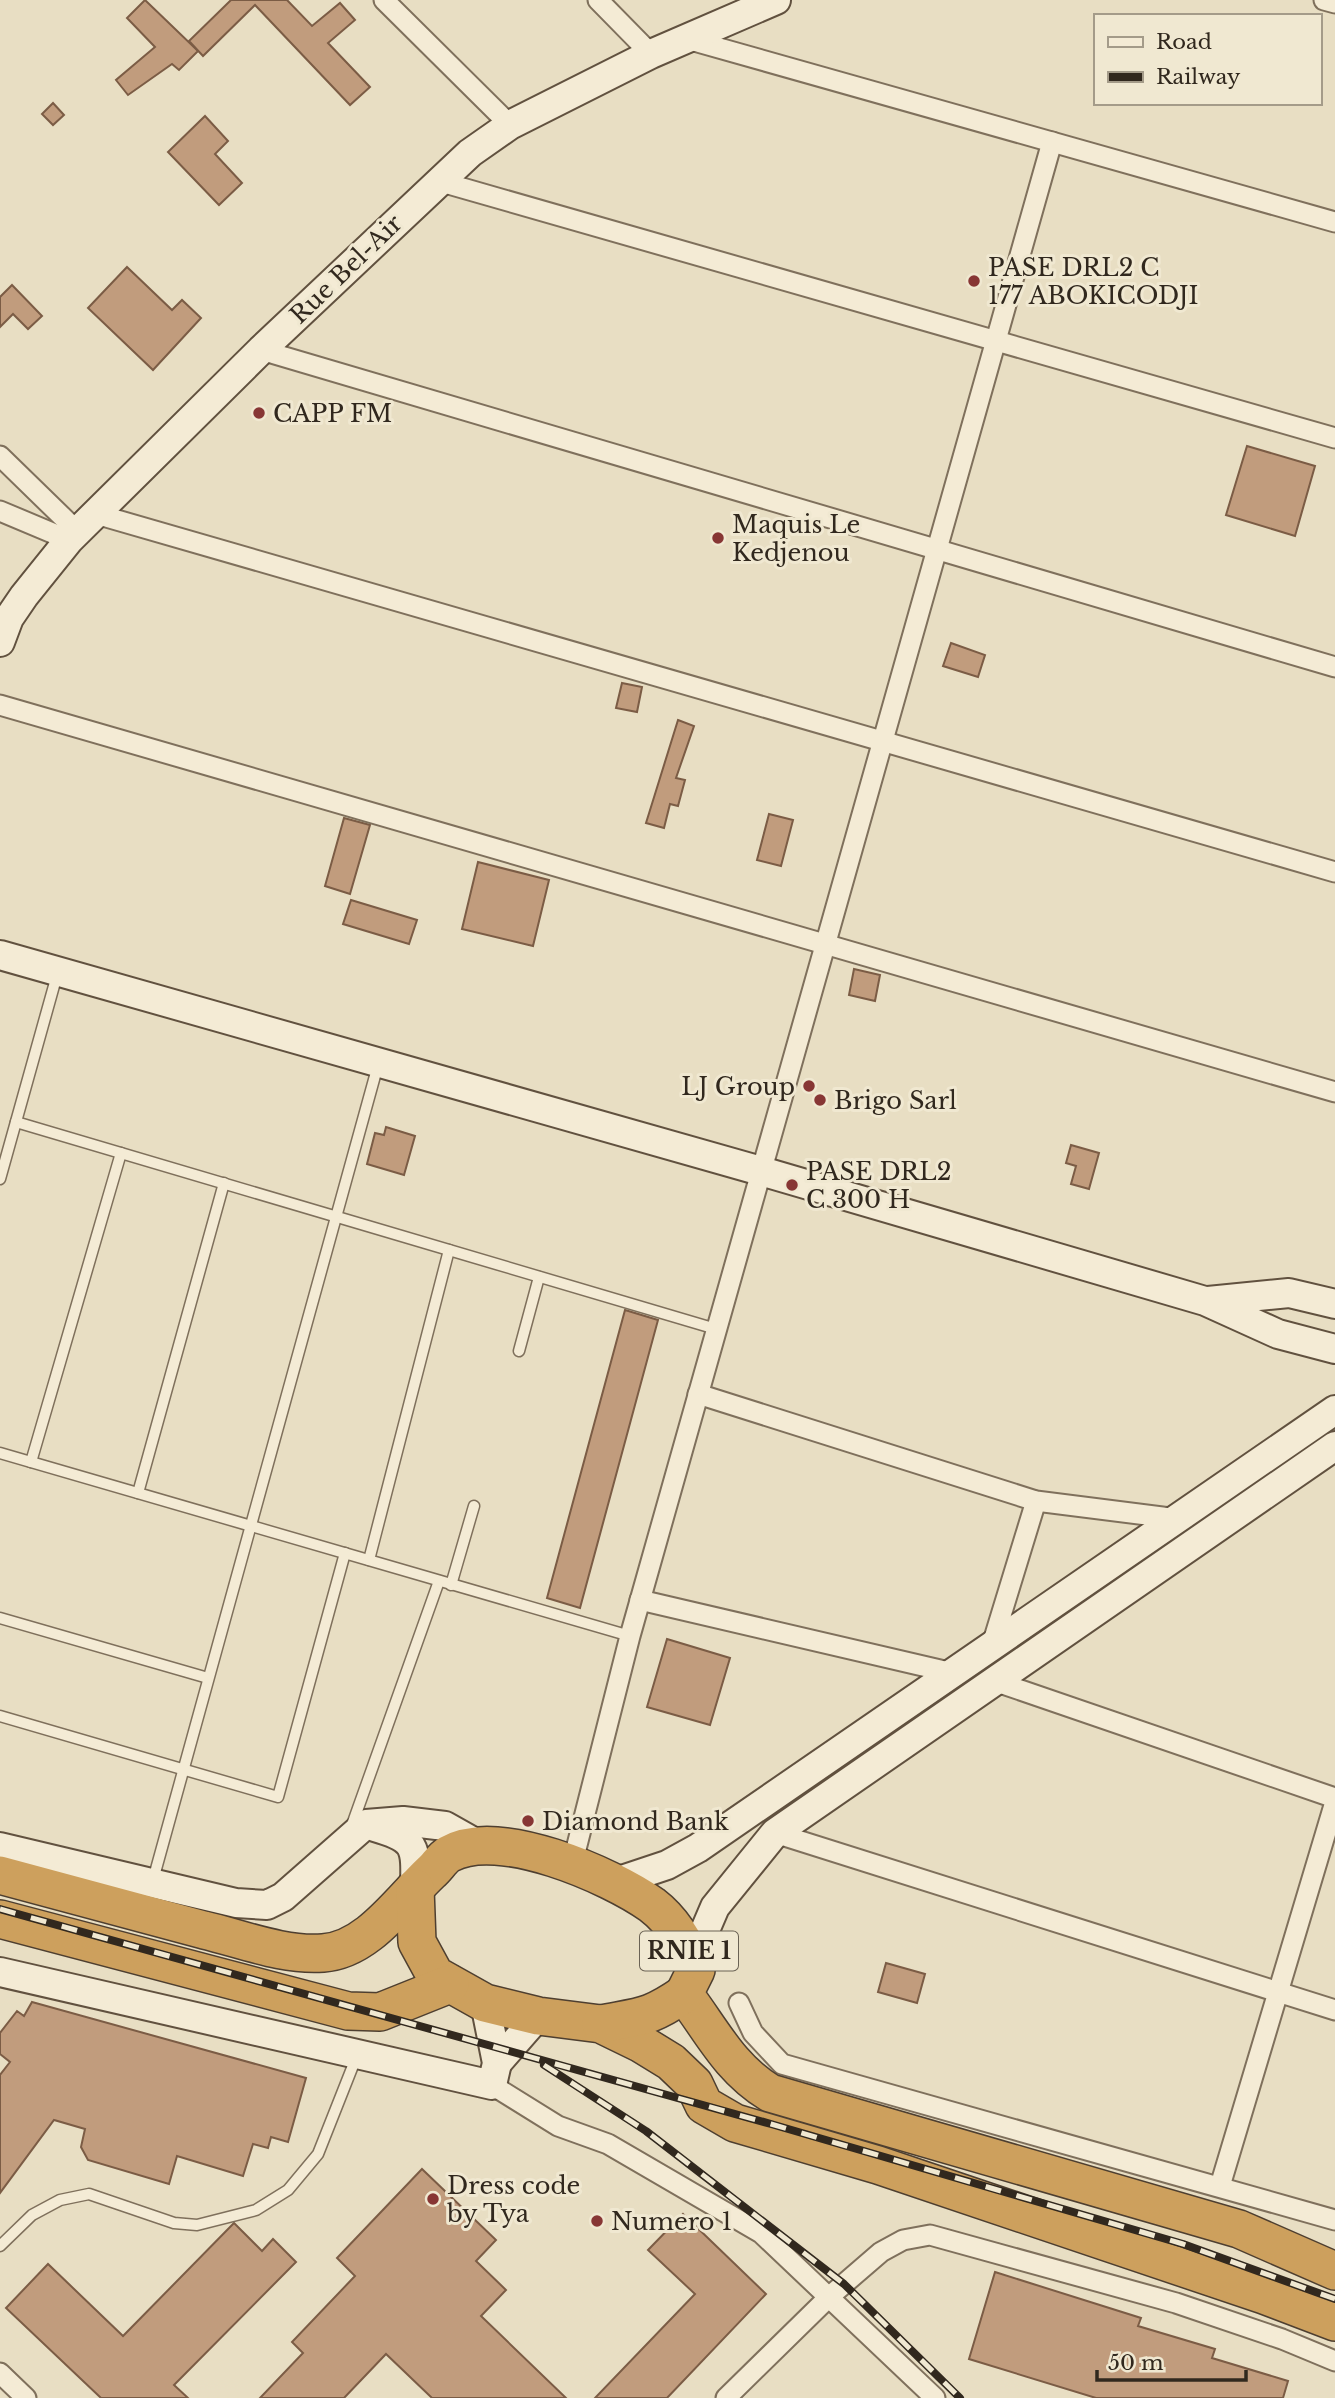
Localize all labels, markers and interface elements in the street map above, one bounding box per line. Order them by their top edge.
legend [1094,14,1321,105]
text: Road [1156,29,1212,55]
text: Railway [1156,64,1241,90]
street label: Rue Bel-Air [284,208,408,330]
place label: PASE DRL2 C 177 ABOKICODJI [988,253,1198,310]
marker: PASE DRL2 C 177 ABOKICODJI [966,273,982,289]
place label: CAPP FM [273,399,392,428]
marker: CAPP FM [251,405,267,421]
place label: Maquis Le Kedjenou [732,510,860,567]
marker: Maquis Le Kedjenou [710,530,726,546]
place label: LJ Group [681,1072,795,1101]
marker: LJ Group [801,1078,817,1094]
place label: Brigo Sarl [834,1086,957,1115]
marker: Brigo Sarl [812,1092,828,1108]
place label: PASE DRL2 C 300 H [806,1157,951,1214]
marker: PASE DRL2 C 300 H [784,1177,800,1193]
place label: Diamond Bank [542,1807,729,1836]
marker: Diamond Bank [520,1813,536,1829]
road number: RNIE 1 [640,1932,738,1970]
place label: Dress code by Tya [446,2171,580,2228]
marker: Dress code by Tya [425,2191,441,2207]
place label: Numero 1 [611,2207,732,2236]
marker: Numero 1 [589,2213,605,2229]
scale bar [1097,2338,1246,2382]
text: 50 m [1108,2350,1164,2376]

